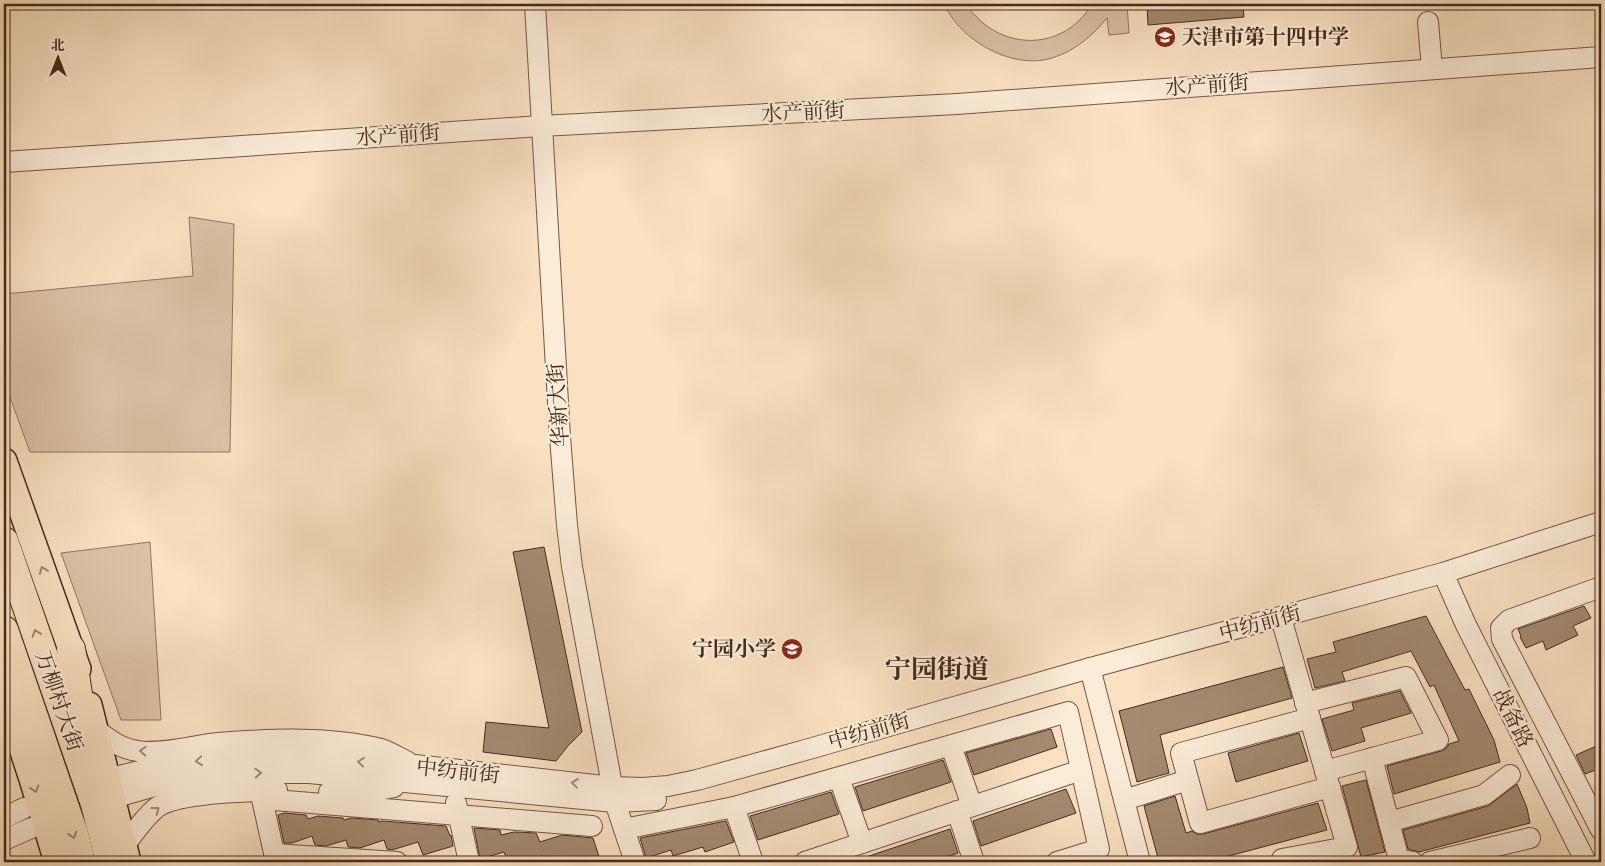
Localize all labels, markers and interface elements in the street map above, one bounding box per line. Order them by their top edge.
place label: 天津市第十四中学 [1181,24,1349,54]
school or university icon: 天津市第十四中学 [1153,25,1177,49]
north arrow [32,32,82,82]
text: 北 [51,37,65,57]
street label: 水产前街 [1164,69,1250,105]
street label: 水产前街 [760,97,846,131]
street label: 水产前街 [355,119,441,155]
street label: 华新大街 [542,362,578,448]
one-way arrow [39,567,49,575]
street label: 中纺前街 [1216,600,1305,650]
one-way arrow [32,629,42,637]
place label: 宁园小学 [692,636,776,666]
school or university icon: 宁园小学 [780,637,804,661]
street label: 万柳村大街 [26,647,88,756]
district label: 宁园街道 [885,653,989,690]
street label: 战备路 [1484,684,1539,754]
street label: 中纺前街 [825,707,914,759]
one-way arrow [139,745,147,756]
street label: 中纺前街 [414,754,501,792]
one-way arrow [194,755,202,766]
one-way arrow [356,757,364,768]
one-way arrow [254,768,262,778]
one-way arrow [570,778,578,789]
one-way arrow [30,784,40,793]
one-way arrow [150,807,160,816]
one-way arrow [68,830,78,838]

